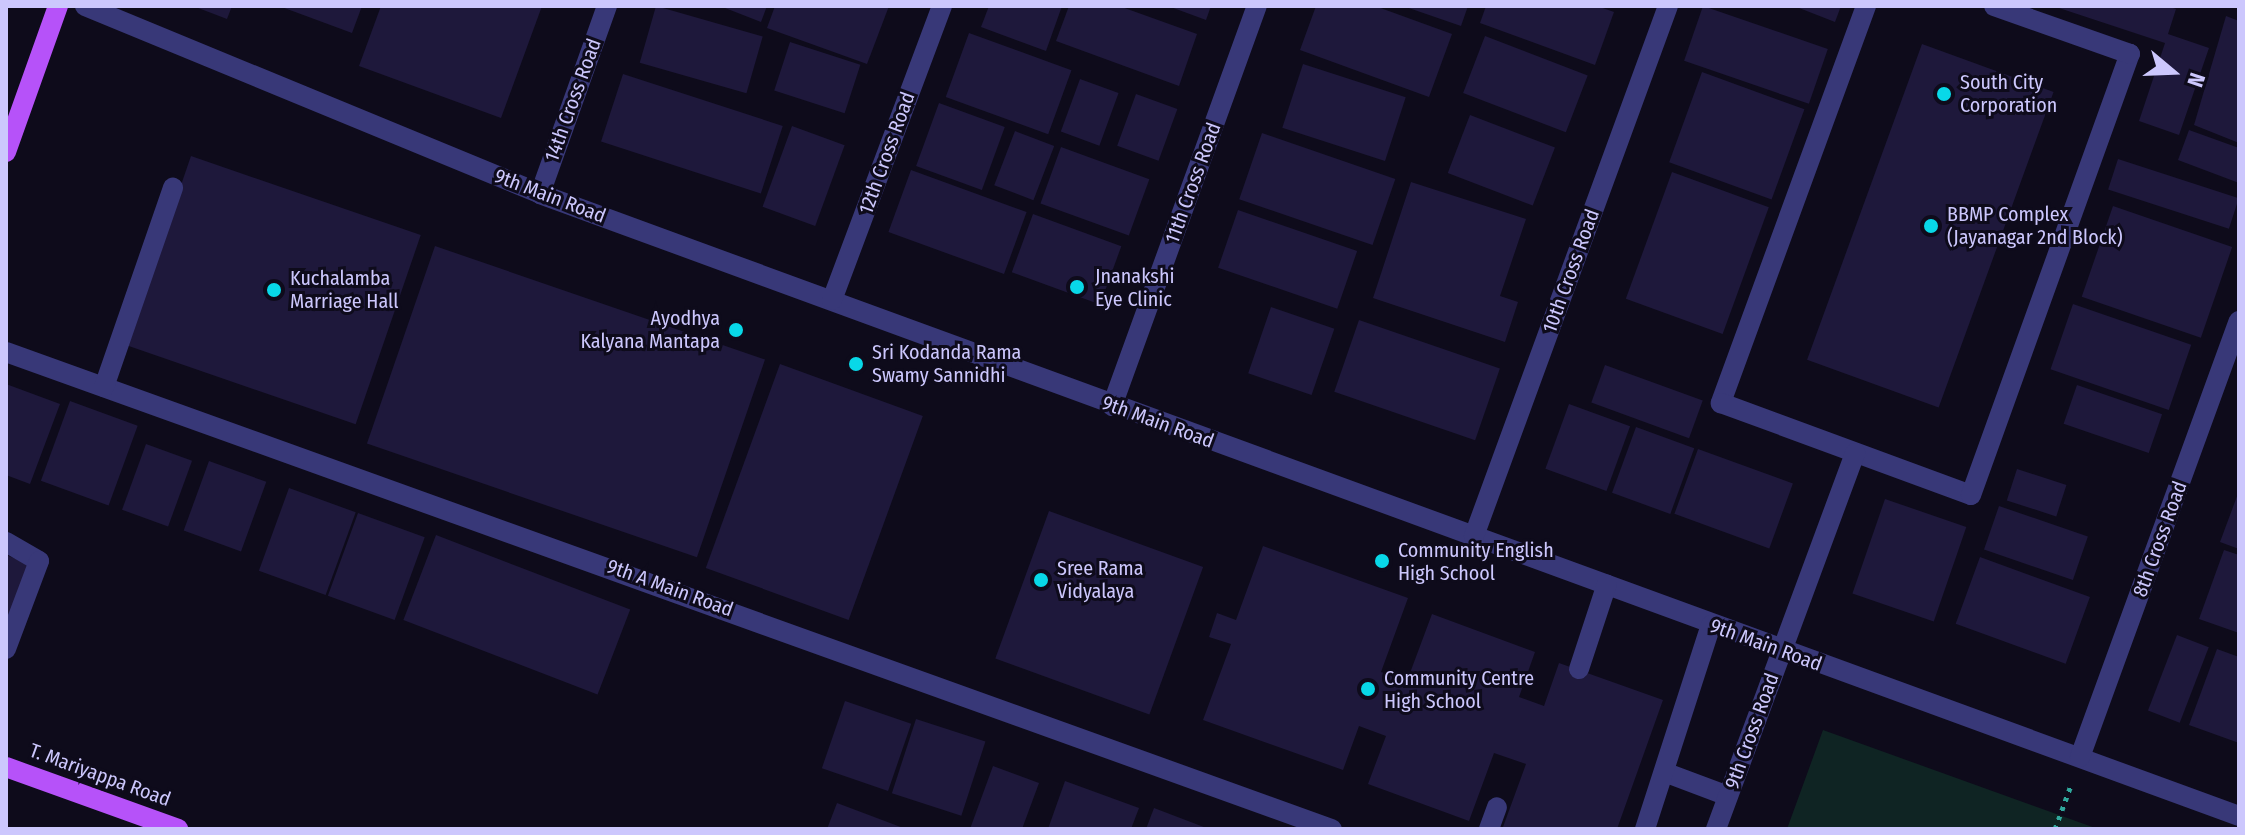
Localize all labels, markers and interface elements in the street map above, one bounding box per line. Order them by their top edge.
north arrow [2133,32,2213,112]
street label: 14th Cross Road [540,35,606,165]
text: N [2181,69,2211,91]
place label: South City Corporation [1960,70,2057,117]
marker: South City Corporation [1935,85,1953,103]
street label: 12th Cross Road [854,89,920,217]
street label: 11th Cross Road [1160,119,1226,247]
street label: 9th Main Road [491,164,609,228]
place label: BBMP Complex (Jayanagar 2nd Block) [1947,202,2123,249]
street label: 10th Cross Road [1538,206,1604,336]
marker: BBMP Complex (Jayanagar 2nd Block) [1922,217,1940,235]
place label: Jnanakshi Eye Clinic [1095,264,1174,311]
place label: Kuchalamba Marriage Hall [290,266,399,313]
marker: Jnanakshi Eye Clinic [1066,276,1088,298]
marker: Kuchalamba Marriage Hall [265,281,283,299]
place label: Ayodhya Kalyana Mantapa [580,306,720,353]
marker: Ayodhya Kalyana Mantapa [727,321,745,339]
place label: Sri Kodanda Rama Swamy Sannidhi [872,340,1021,387]
marker: Sri Kodanda Rama Swamy Sannidhi [847,355,865,373]
street label: 9th Main Road [1099,391,1217,453]
street label: 8th Cross Road [2128,478,2192,600]
place label: Community English High School [1398,538,1554,585]
marker: Community English High School [1373,552,1391,570]
street label: 9th A Main Road [604,554,736,622]
place label: Sree Rama Vidyalaya [1057,556,1143,603]
marker: Sree Rama Vidyalaya [1032,571,1050,589]
street label: 9th Main Road [1707,614,1825,676]
place label: Community Centre High School [1384,666,1534,713]
street label: 9th Cross Road [1720,670,1784,792]
marker: Community Centre High School [1359,680,1377,698]
street label: T. Mariyappa Road [26,738,174,812]

